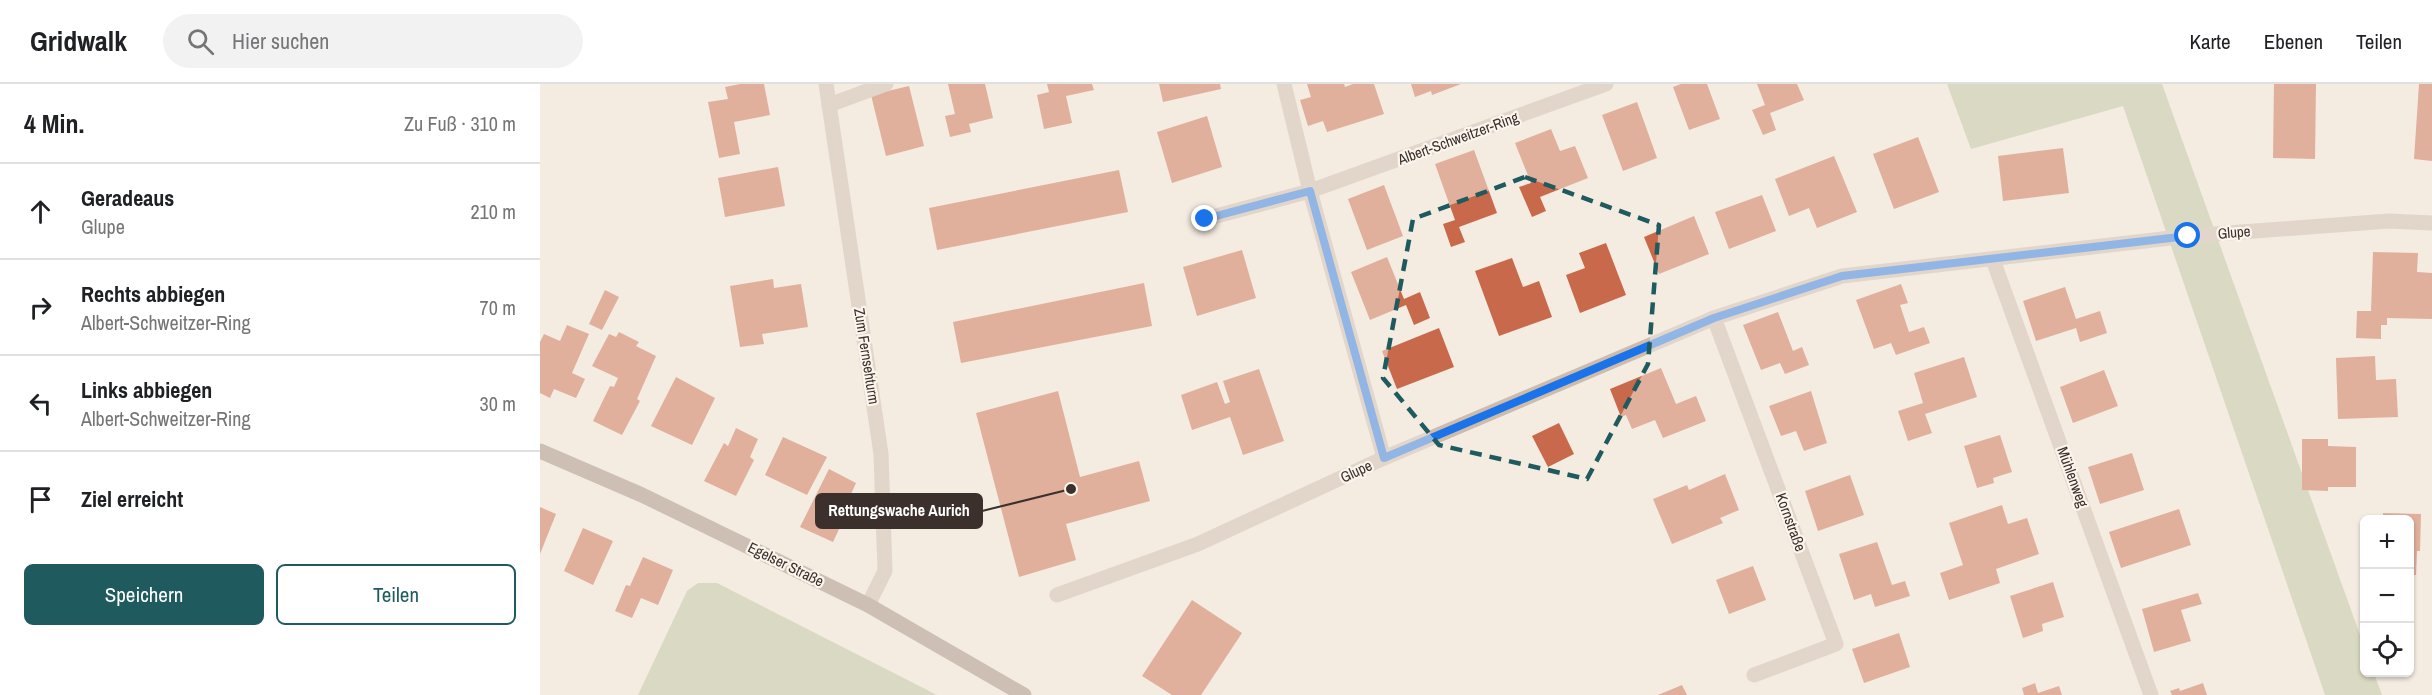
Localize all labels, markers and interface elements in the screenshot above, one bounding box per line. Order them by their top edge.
search box [163,14,583,68]
text: Gridwalk [30,22,127,60]
icon: search [184,25,217,58]
text: Hier suchen [232,26,329,56]
text: Karte [2190,27,2231,56]
text: Ebenen [2264,27,2323,56]
text: Teilen [2356,27,2402,56]
text: 4 Min. [24,106,84,141]
street label: Albert-Schweitzer-Ring [1394,106,1521,170]
text: Zu Fuß · 310 m [404,110,516,137]
text: Geradeaus [81,183,174,213]
icon: ahead [24,195,57,228]
text: 210 m [470,198,516,225]
route end [1191,205,1217,231]
text: Glupe [81,213,125,240]
street label: Glupe [2217,220,2251,244]
route start [2174,222,2200,248]
text: Rechts abbiegen [81,279,225,309]
icon: right [24,291,57,324]
text: 70 m [480,294,516,321]
street label: Zum Fernsehturm [849,306,885,406]
text: Albert-Schweitzer-Ring [81,309,251,336]
text: Links abbiegen [81,375,212,405]
icon: left [24,387,57,420]
text: 30 m [480,390,516,417]
text: Albert-Schweitzer-Ring [81,405,251,432]
street label: Mühlenweg [2052,444,2094,510]
street label: Glupe [1337,454,1375,487]
icon: arrive [24,483,57,516]
text: Ziel erreicht [81,484,183,514]
street label: Kornstraße [1771,490,1811,554]
callout: Rettungswache Aurich [816,494,982,528]
text: Rettungswache Aurich [828,499,970,521]
map controls [2360,515,2414,677]
button: + [2360,515,2414,569]
street label: Egelser Straße [745,537,828,591]
button: Speichern [24,564,264,625]
button: Teilen [276,564,516,625]
button: − [2360,569,2414,623]
button: locate [2360,623,2414,677]

